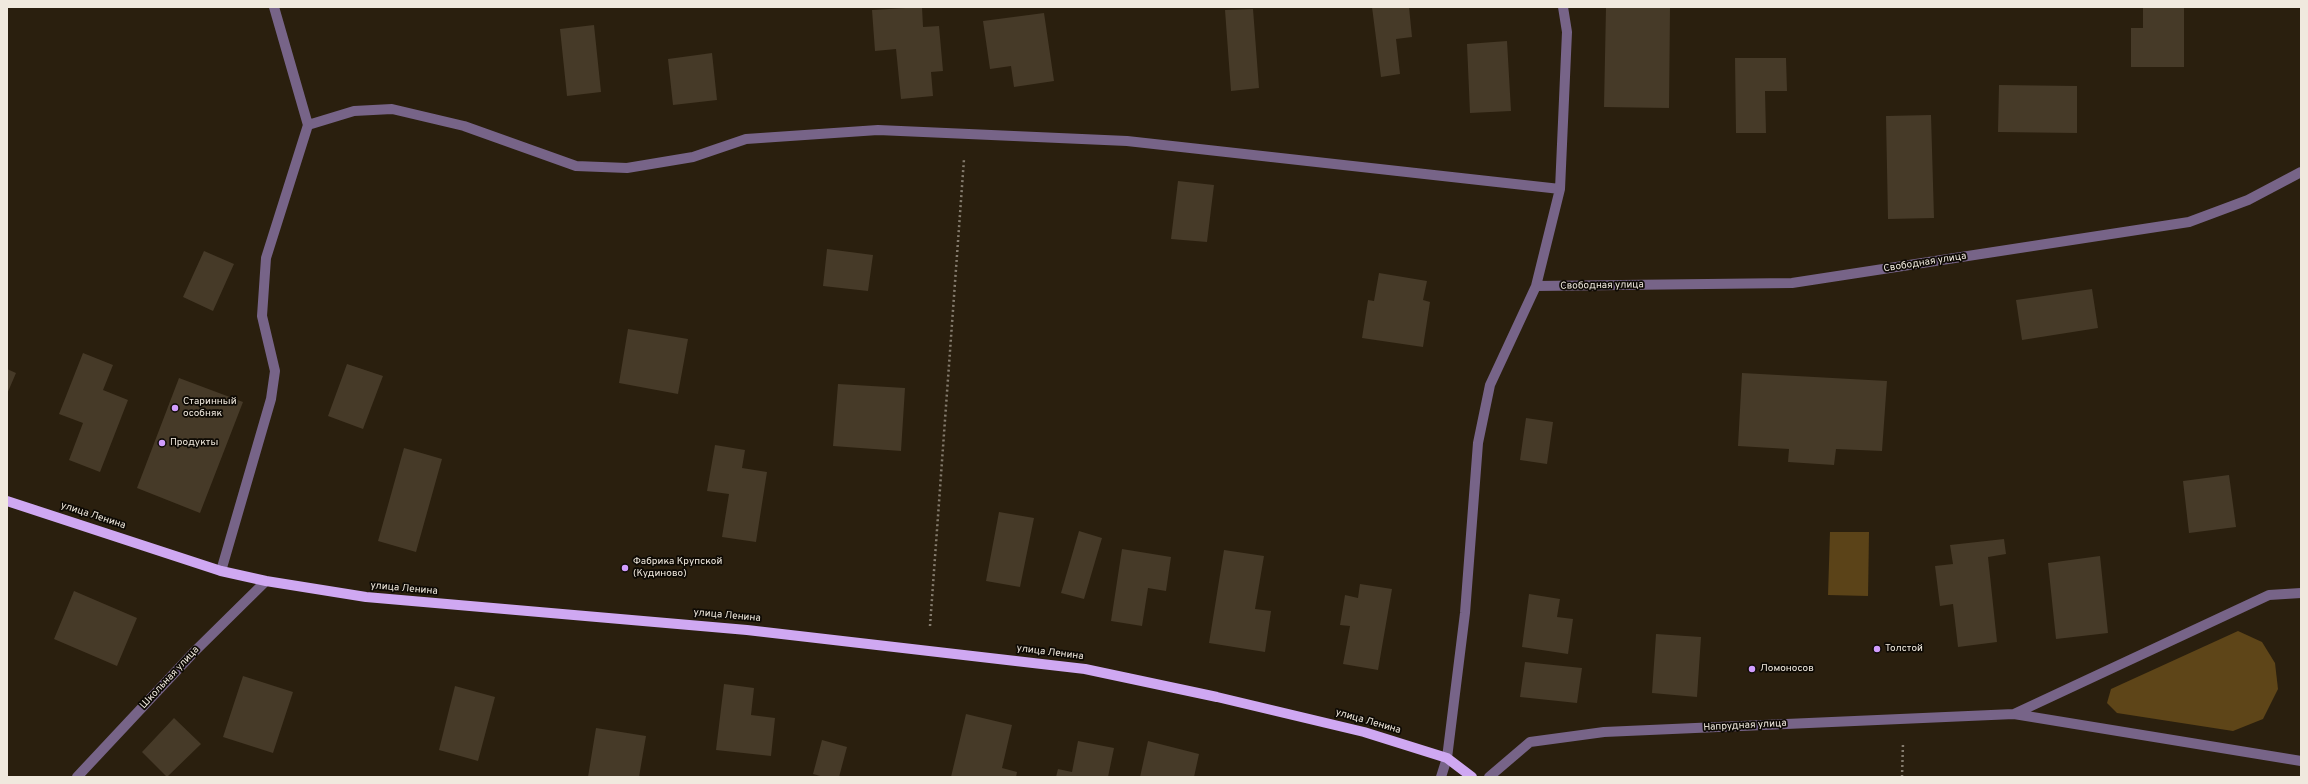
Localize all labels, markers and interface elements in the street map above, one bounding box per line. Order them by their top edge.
street label: Свободная улица [1883,251,1967,275]
street label: Свободная улица [1560,279,1644,293]
place label: Старинный особняк [183,396,237,420]
marker: Старинный особняк [170,403,180,413]
place label: Продукты [170,437,218,449]
marker: Продукты [157,438,167,448]
street label: улица Ленина [59,500,127,532]
place label: Фабрика Крупской (Кудиново) [633,556,722,580]
marker: Фабрика Крупской (Кудиново) [620,563,630,573]
street label: улица Ленина [370,580,438,598]
street label: улица Ленина [693,607,761,625]
street label: улица Ленина [1016,643,1084,663]
place label: Толстой [1885,643,1923,655]
street label: Школьная улица [138,644,202,712]
marker: Толстой [1872,644,1882,654]
place label: Ломоносов [1760,663,1814,675]
marker: Ломоносов [1747,664,1757,674]
street label: улица Ленина [1334,707,1402,737]
street label: Напрудная улица [1703,718,1787,734]

